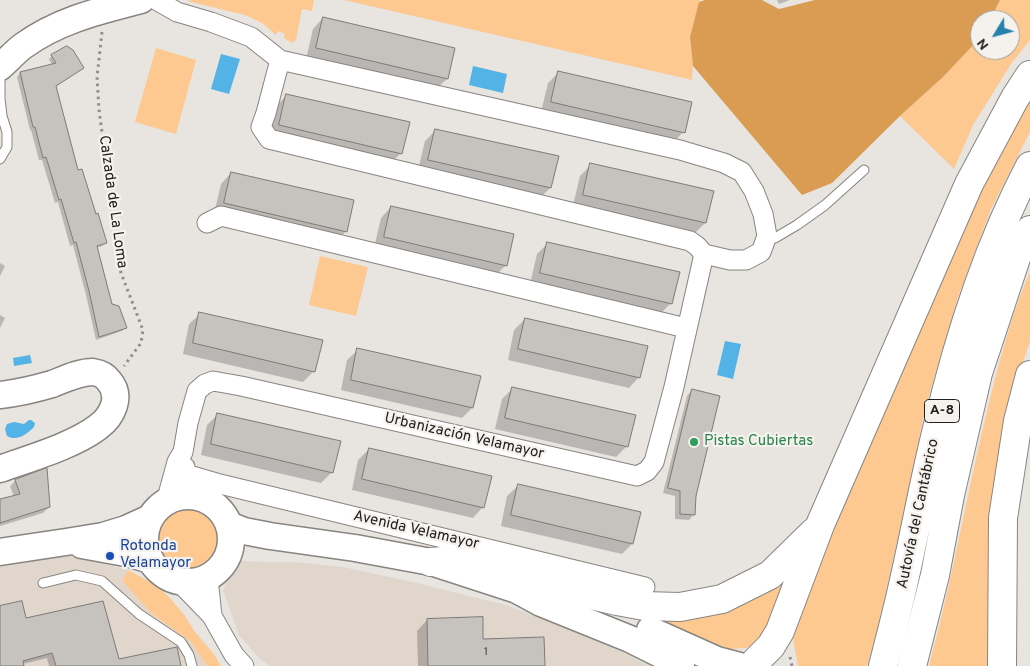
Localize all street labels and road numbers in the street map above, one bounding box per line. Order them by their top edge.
street label: Calzada de La Loma [94,134,130,270]
road number: A-8 [924,400,960,422]
street label: Urbanización Velamayor [382,410,546,464]
street label: Autovía del Cantábrico [894,437,944,591]
street label: Avenida Velamayor [351,508,481,554]

